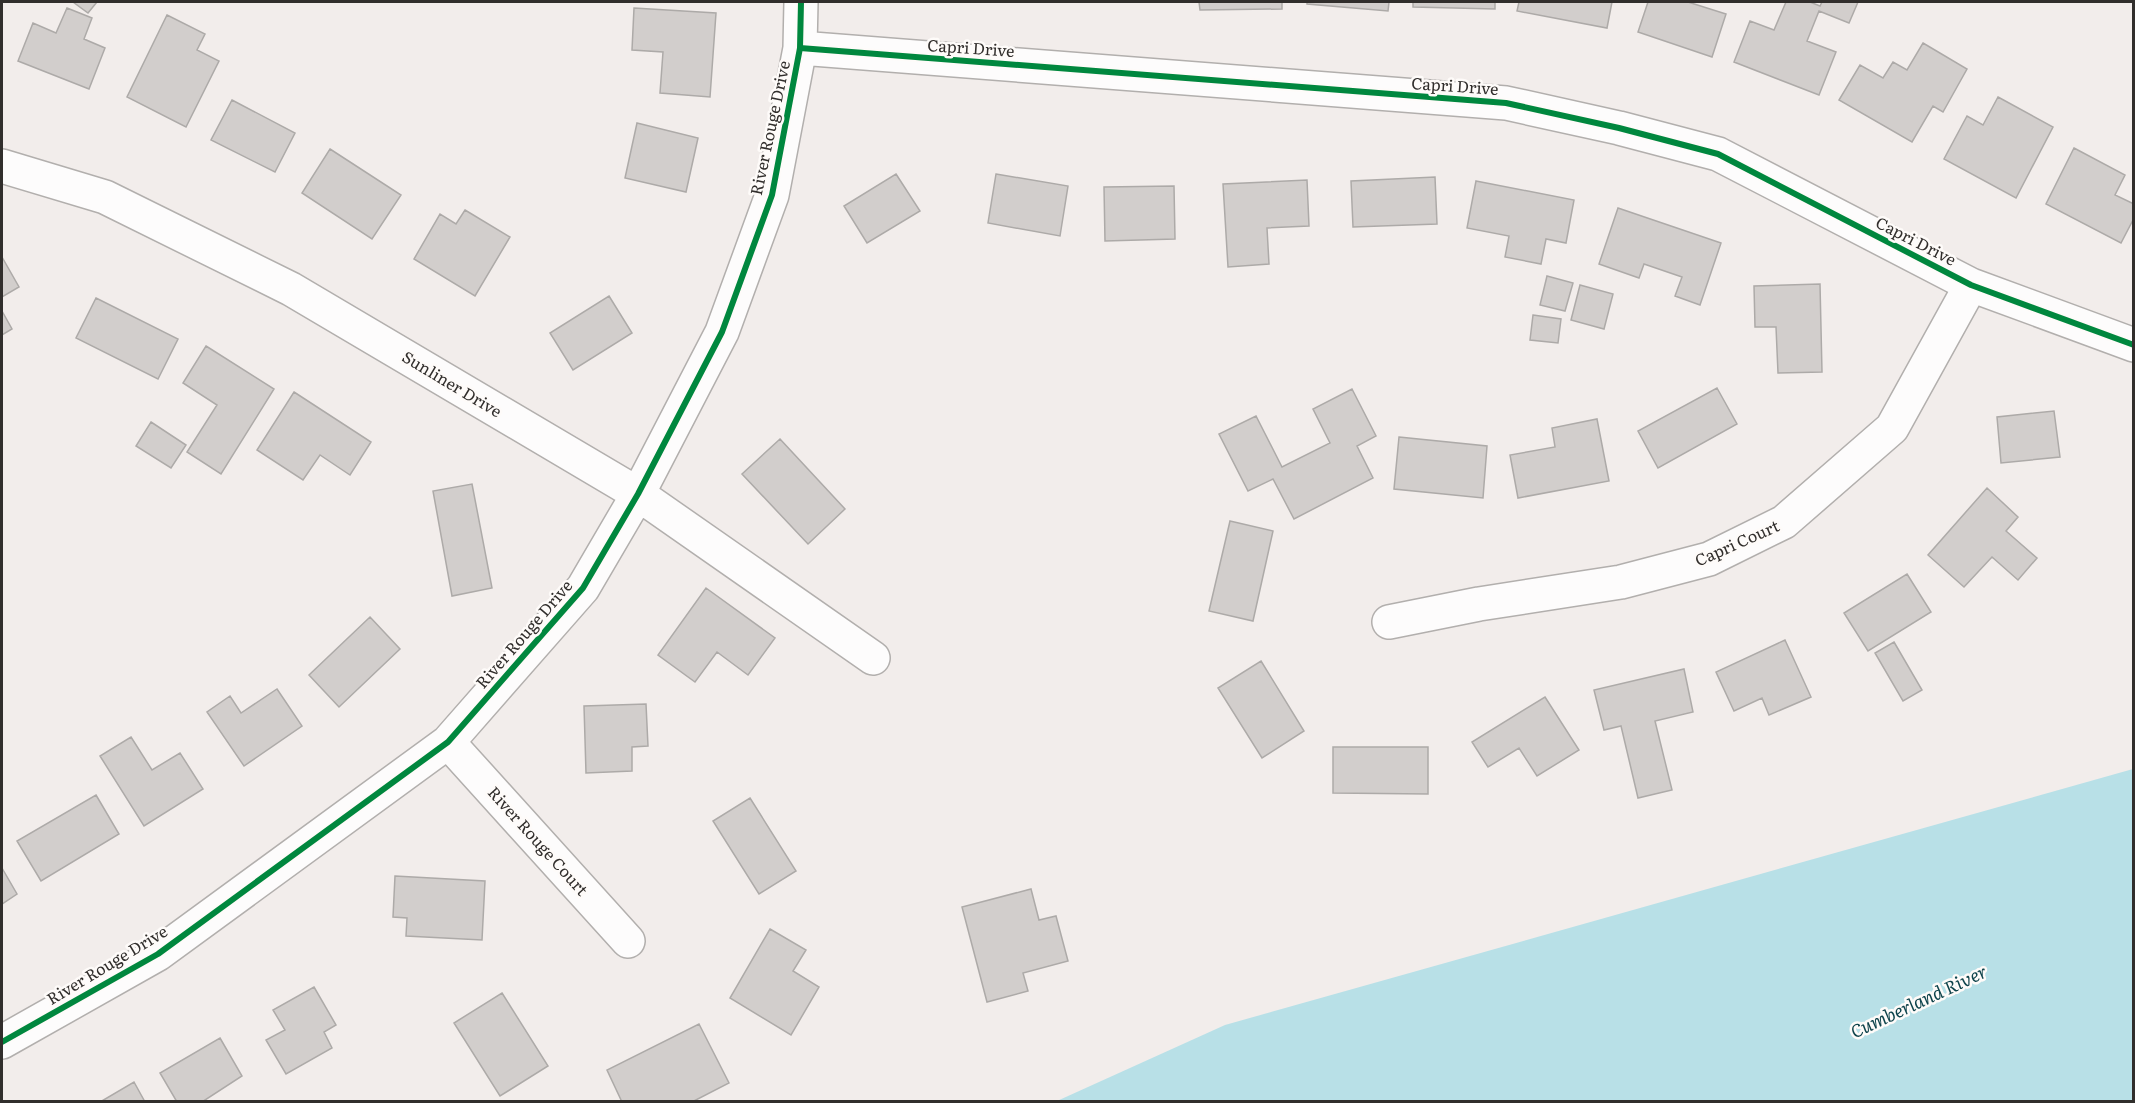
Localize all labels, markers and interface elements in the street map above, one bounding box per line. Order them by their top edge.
street label: Capri Drive [927,32,1015,62]
street label: River Rouge Drive [743,58,795,197]
street label: Capri Drive [1411,70,1499,100]
street label: Capri Drive [1872,210,1961,271]
street label: Sunliner Drive [398,344,507,422]
street label: Capri Court [1691,513,1783,571]
street label: River Rouge Drive [469,574,577,693]
street label: River Rouge Court [483,780,595,901]
street label: River Rouge Drive [42,919,171,1010]
water label: Cumberland River [1846,957,1991,1044]

